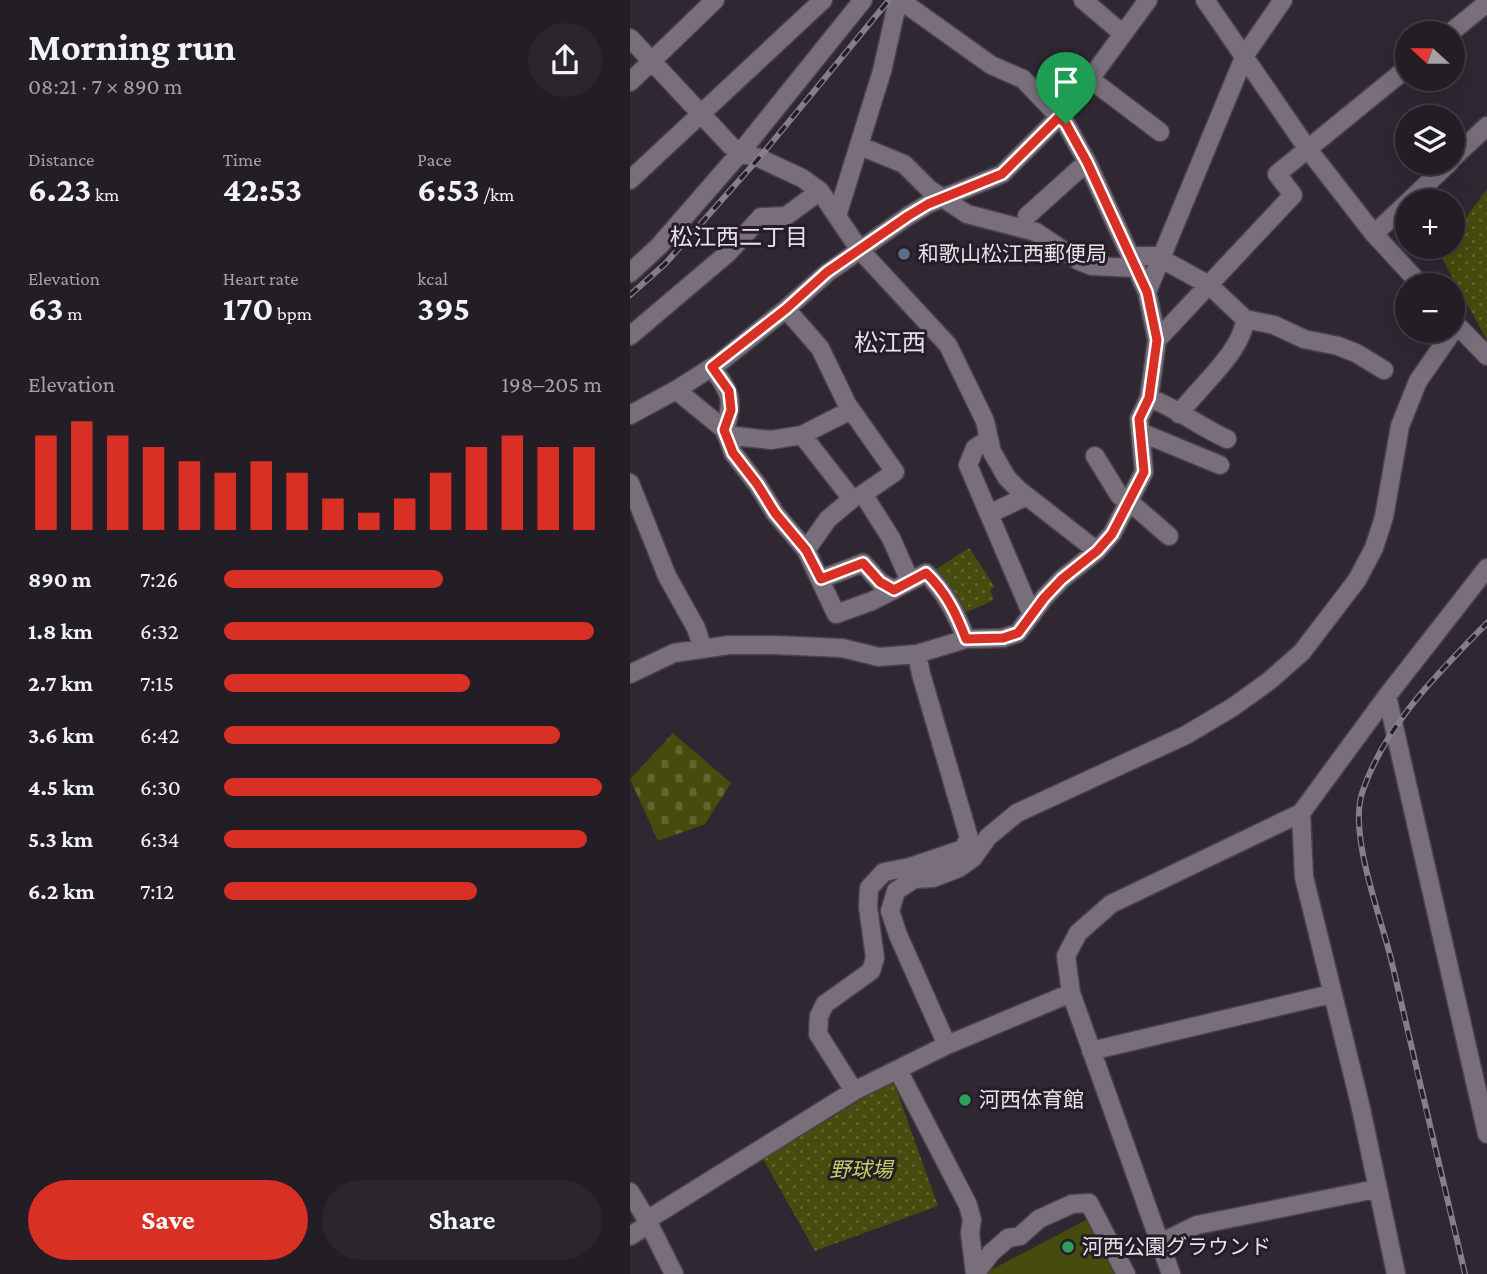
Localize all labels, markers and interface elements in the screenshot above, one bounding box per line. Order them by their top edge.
north arrow [1395,21,1465,91]
map controls [1395,21,1465,343]
button: share [528,23,602,97]
text: Morning run [28,26,236,68]
pin [1036,52,1096,124]
icon: arrive [1047,63,1085,101]
text: 08:21 · 7 × 890 m [28,73,182,99]
button: layers [1395,105,1465,175]
text: Distance [28,149,94,170]
text: Time [223,149,262,170]
text: Pace [417,149,452,170]
text: 6.23 [28,170,91,209]
text: 42:53 [223,170,302,209]
text: 6:53 [417,170,480,209]
text: km [91,184,119,205]
text: /km [480,184,514,205]
button: + [1395,189,1465,259]
district label: 松江西二丁目 [670,224,808,250]
place label: 和歌山松江西郵便局 [918,242,1107,266]
marker: 和歌山松江西郵便局 [896,246,912,262]
text: Elevation [28,268,100,289]
text: Heart rate [223,268,299,289]
text: kcal [417,268,448,289]
button: − [1395,273,1465,343]
text: 63 [28,289,64,328]
text: 170 [223,289,273,328]
text: 395 [417,289,470,328]
text: m [64,303,82,324]
text: bpm [273,303,312,324]
district label: 松江西 [854,329,926,356]
text: Elevation [28,371,115,397]
text: 198–205 m [501,371,602,397]
text: 890 m [28,566,92,592]
text: 7:26 [140,566,178,592]
text: 1.8 km [28,618,93,644]
text: 6:32 [140,618,179,644]
text: 2.7 km [28,670,93,696]
text: 7:15 [140,670,174,696]
text: 3.6 km [28,722,94,748]
text: 6:42 [140,722,179,748]
text: 4.5 km [28,774,94,800]
text: 6:30 [140,774,181,800]
text: 5.3 km [28,826,93,852]
text: 6:34 [140,826,180,852]
text: 6.2 km [28,878,95,904]
text: 7:12 [140,878,174,904]
place label: 河西体育館 [979,1088,1084,1112]
marker: 河西体育館 [957,1092,973,1108]
park label: 野球場 [830,1158,894,1182]
button: Save [28,1180,308,1260]
button: Share [322,1180,602,1260]
place label: 河西公園グラウンド [1082,1235,1271,1259]
marker: 河西公園グラウンド [1060,1239,1076,1255]

